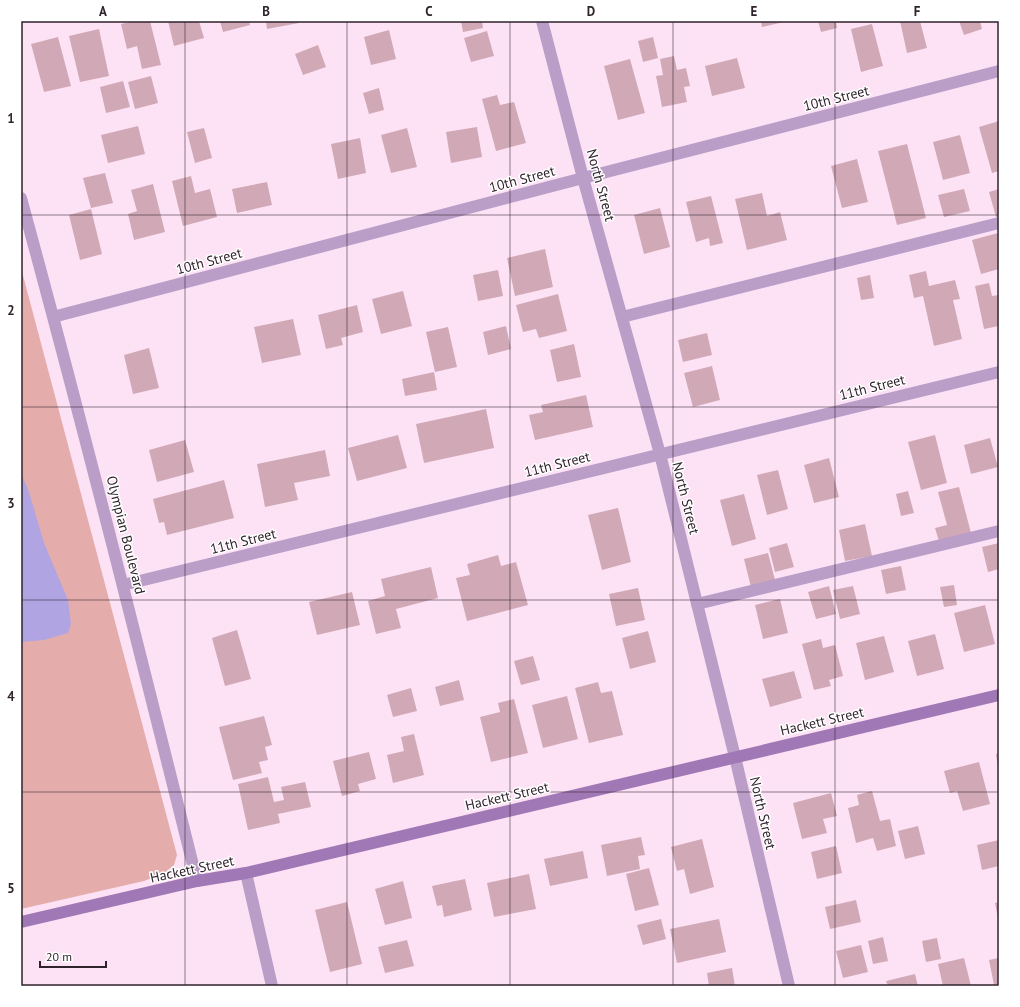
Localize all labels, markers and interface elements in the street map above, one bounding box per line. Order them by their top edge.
text: A [99,3,107,20]
text: B [262,3,270,20]
text: C [425,3,433,20]
text: D [587,3,595,20]
text: E [751,3,758,20]
text: F [914,3,921,20]
street label: 10th Street [801,81,871,115]
text: 1 [7,110,15,127]
street label: North Street [583,147,619,223]
street label: 10th Street [487,162,557,196]
street label: 10th Street [174,244,244,278]
text: 2 [7,302,15,319]
street label: 11th Street [837,370,907,404]
street label: 11th Street [522,447,592,481]
street label: North Street [668,460,704,536]
street label: Olympian Boulevard [103,474,149,596]
text: 3 [7,495,15,512]
street label: 11th Street [208,524,278,558]
text: 4 [7,688,15,705]
street label: Hackett Street [778,703,866,739]
street label: North Street [746,775,780,851]
street label: Hackett Street [463,778,551,814]
street label: Hackett Street [148,851,236,887]
text: 5 [7,880,15,897]
scale bar [40,943,106,969]
text: 20 m [46,949,72,964]

